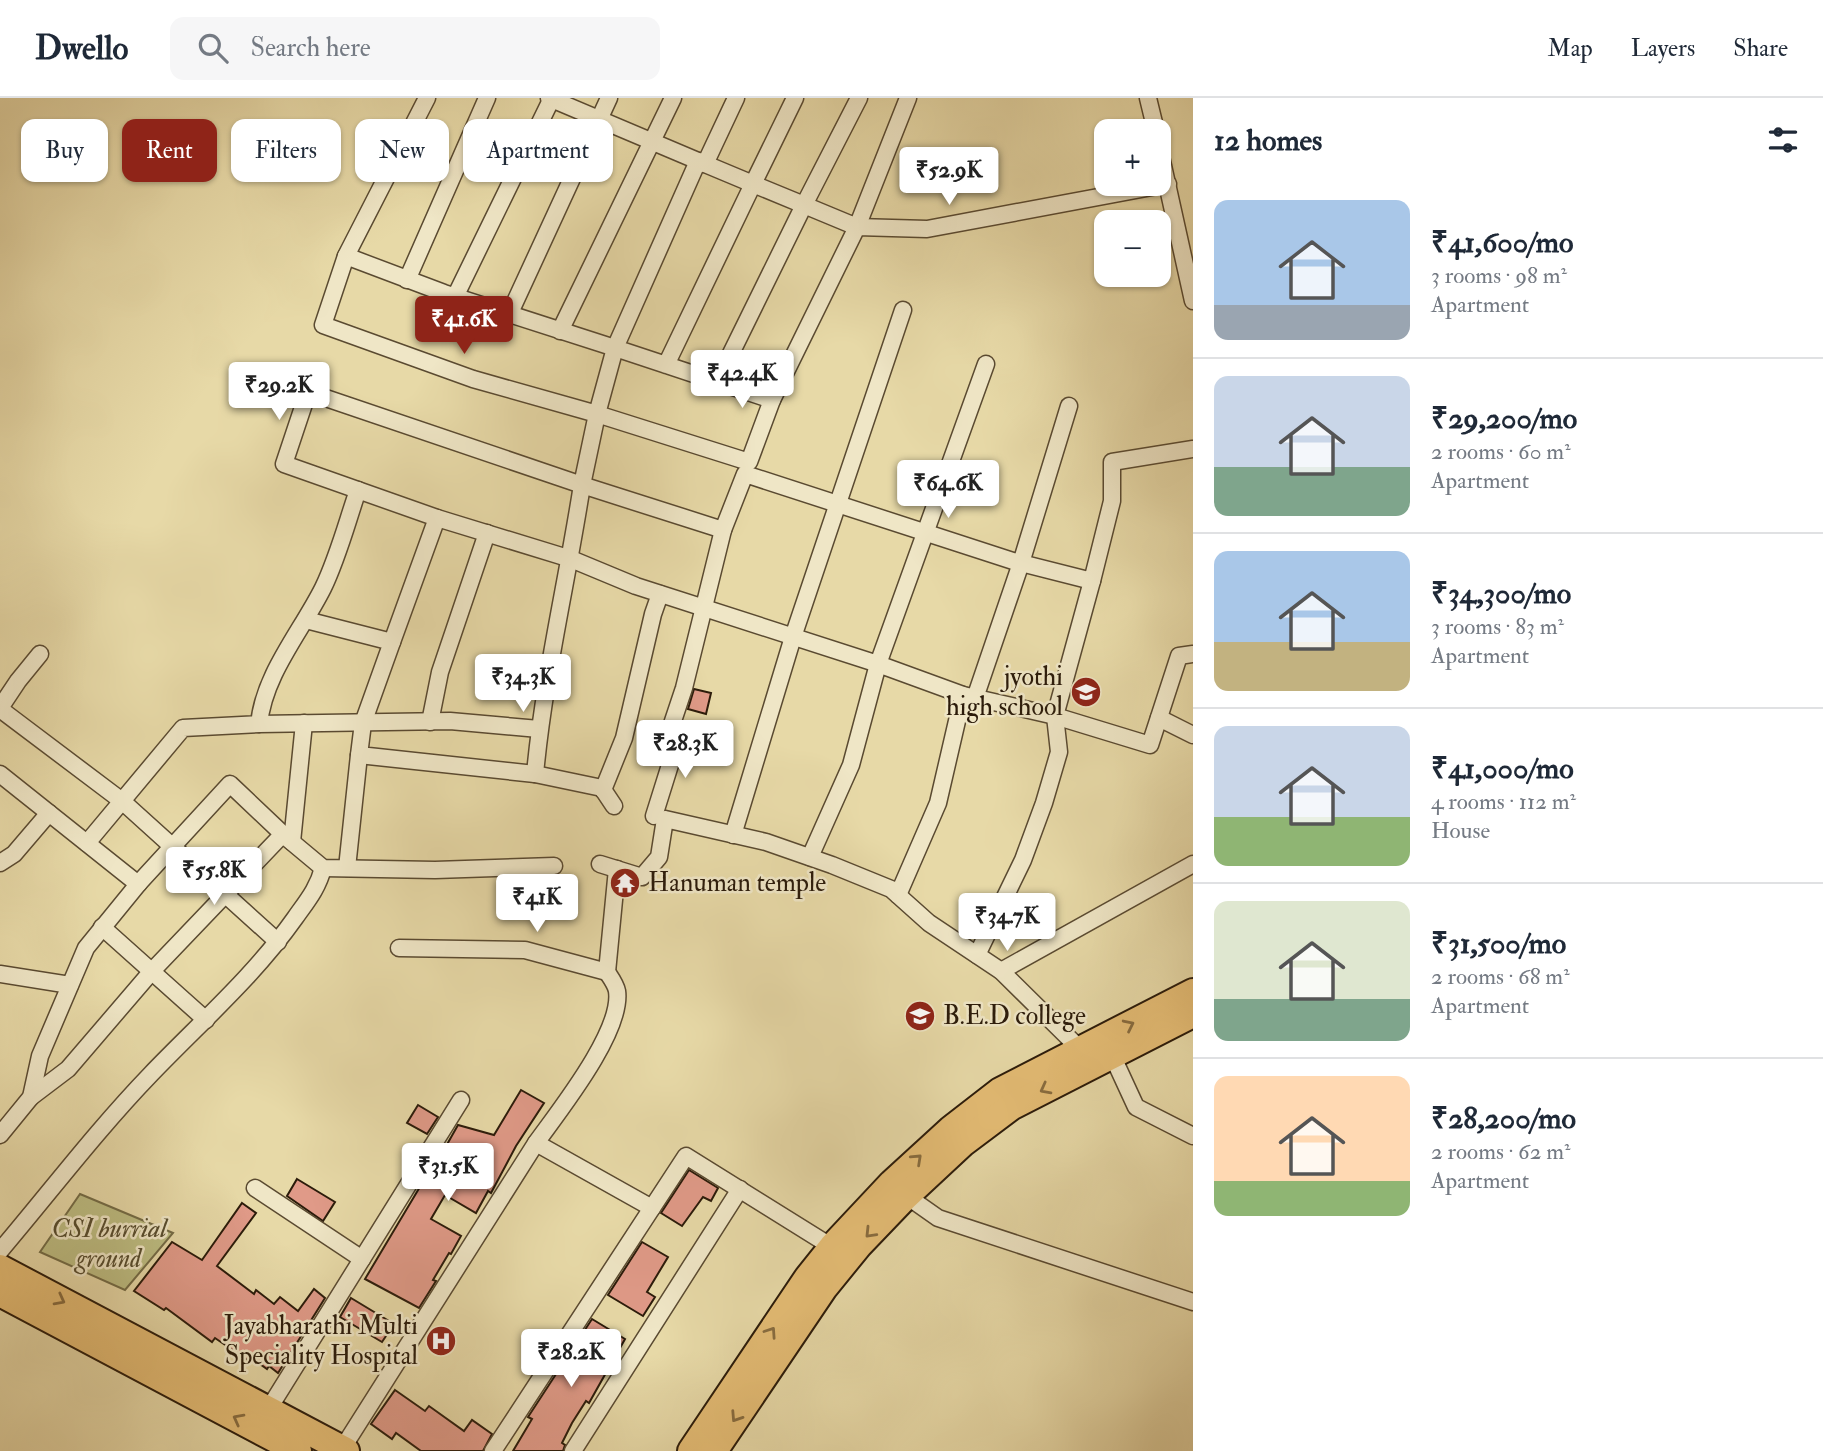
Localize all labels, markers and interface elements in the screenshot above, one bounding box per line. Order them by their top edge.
search box [170,17,660,80]
text: Dwello [35,28,128,69]
icon: search [194,29,232,67]
text: Search here [250,32,371,64]
text: Map [1548,33,1593,64]
text: Layers [1631,33,1695,64]
text: Share [1733,33,1788,64]
chip: Buy [21,119,108,182]
chip: Rent [122,119,217,182]
chip: Filters [231,119,341,182]
chip: New [355,119,449,182]
chip: Apartment [463,119,613,182]
map controls [1094,119,1171,287]
button: + [1094,119,1171,196]
icon: filters [1764,121,1802,159]
text: 12 homes [1214,122,1322,159]
pin: ₹52.9K [892,148,1006,207]
text: ₹52.9K [915,155,983,184]
button: − [1094,210,1171,287]
text: ₹41,600/mo [1431,224,1573,261]
icon: home [1270,228,1354,312]
text: 3 rooms · 98 m² [1431,261,1567,290]
text: Apartment [1431,290,1529,319]
pin: ₹41.6K [407,296,521,356]
text: ₹41.6K [431,304,497,333]
pin: ₹42.4K [685,350,799,410]
text: ₹42.4K [707,358,777,387]
pin: ₹29.2K [222,362,336,422]
text: ₹29.2K [245,370,313,399]
text: ₹29,200/mo [1431,400,1577,437]
icon: home [1270,404,1354,488]
text: 2 rooms · 60 m² [1431,437,1571,466]
pin: ₹64.6K [891,460,1005,520]
text: Apartment [1431,466,1529,495]
text: ₹64.6K [913,468,983,497]
text: ₹34,300/mo [1431,575,1571,612]
icon: home [1270,579,1354,663]
text: 3 rooms · 83 m² [1431,612,1564,641]
text: Apartment [1431,641,1529,670]
pin: ₹34.3K [466,654,580,714]
place label: jyothi high school [946,661,1063,723]
text: ₹34.3K [491,662,555,691]
school or university icon: jyothi high school [1069,675,1103,709]
pin: ₹28.3K [628,720,742,780]
text: ₹28.3K [653,728,717,757]
text: ₹41,000/mo [1431,750,1574,787]
icon: home [1270,754,1354,838]
text: 4 rooms · 112 m² [1431,787,1576,816]
text: House [1431,816,1490,845]
pin: ₹55.8K [157,848,271,907]
text: ₹55.8K [182,855,246,884]
temple icon: Hanuman temple [608,866,642,900]
place label: Hanuman temple [648,867,826,900]
pin: ₹41K [496,874,578,934]
text: ₹41K [512,882,562,911]
pin: ₹34.7K [950,894,1064,953]
text: ₹34.7K [975,901,1040,930]
text: ₹31,500/mo [1431,925,1566,962]
icon: home [1270,929,1354,1013]
text: 2 rooms · 68 m² [1431,962,1570,991]
text: Apartment [1431,991,1529,1020]
school or university icon: B.E.D college [903,999,937,1033]
place label: B.E.D college [943,1000,1086,1032]
one-way arrow [1122,1020,1134,1034]
one-way arrow [1039,1081,1052,1094]
text: ₹28,200/mo [1431,1100,1576,1137]
icon: home [1270,1104,1354,1188]
text: 2 rooms · 62 m² [1431,1137,1570,1166]
pin: ₹31.5K [391,1144,505,1203]
text: ₹31.5K [418,1151,478,1180]
one-way arrow [909,1155,922,1168]
text: Apartment [1431,1166,1529,1195]
park label: CSI burrial ground [51,1213,168,1275]
one-way arrow [866,1225,879,1238]
one-way arrow [53,1292,65,1305]
place label: Jayabharathi Multi Speciality Hospital [223,1310,418,1373]
hospital icon: Jayabharathi Multi Speciality Hospital [424,1324,458,1358]
one-way arrow [762,1327,775,1340]
pin: ₹28.2K [514,1330,628,1389]
text: ₹28.2K [537,1337,605,1366]
one-way arrow [732,1409,745,1422]
one-way arrow [233,1414,245,1427]

